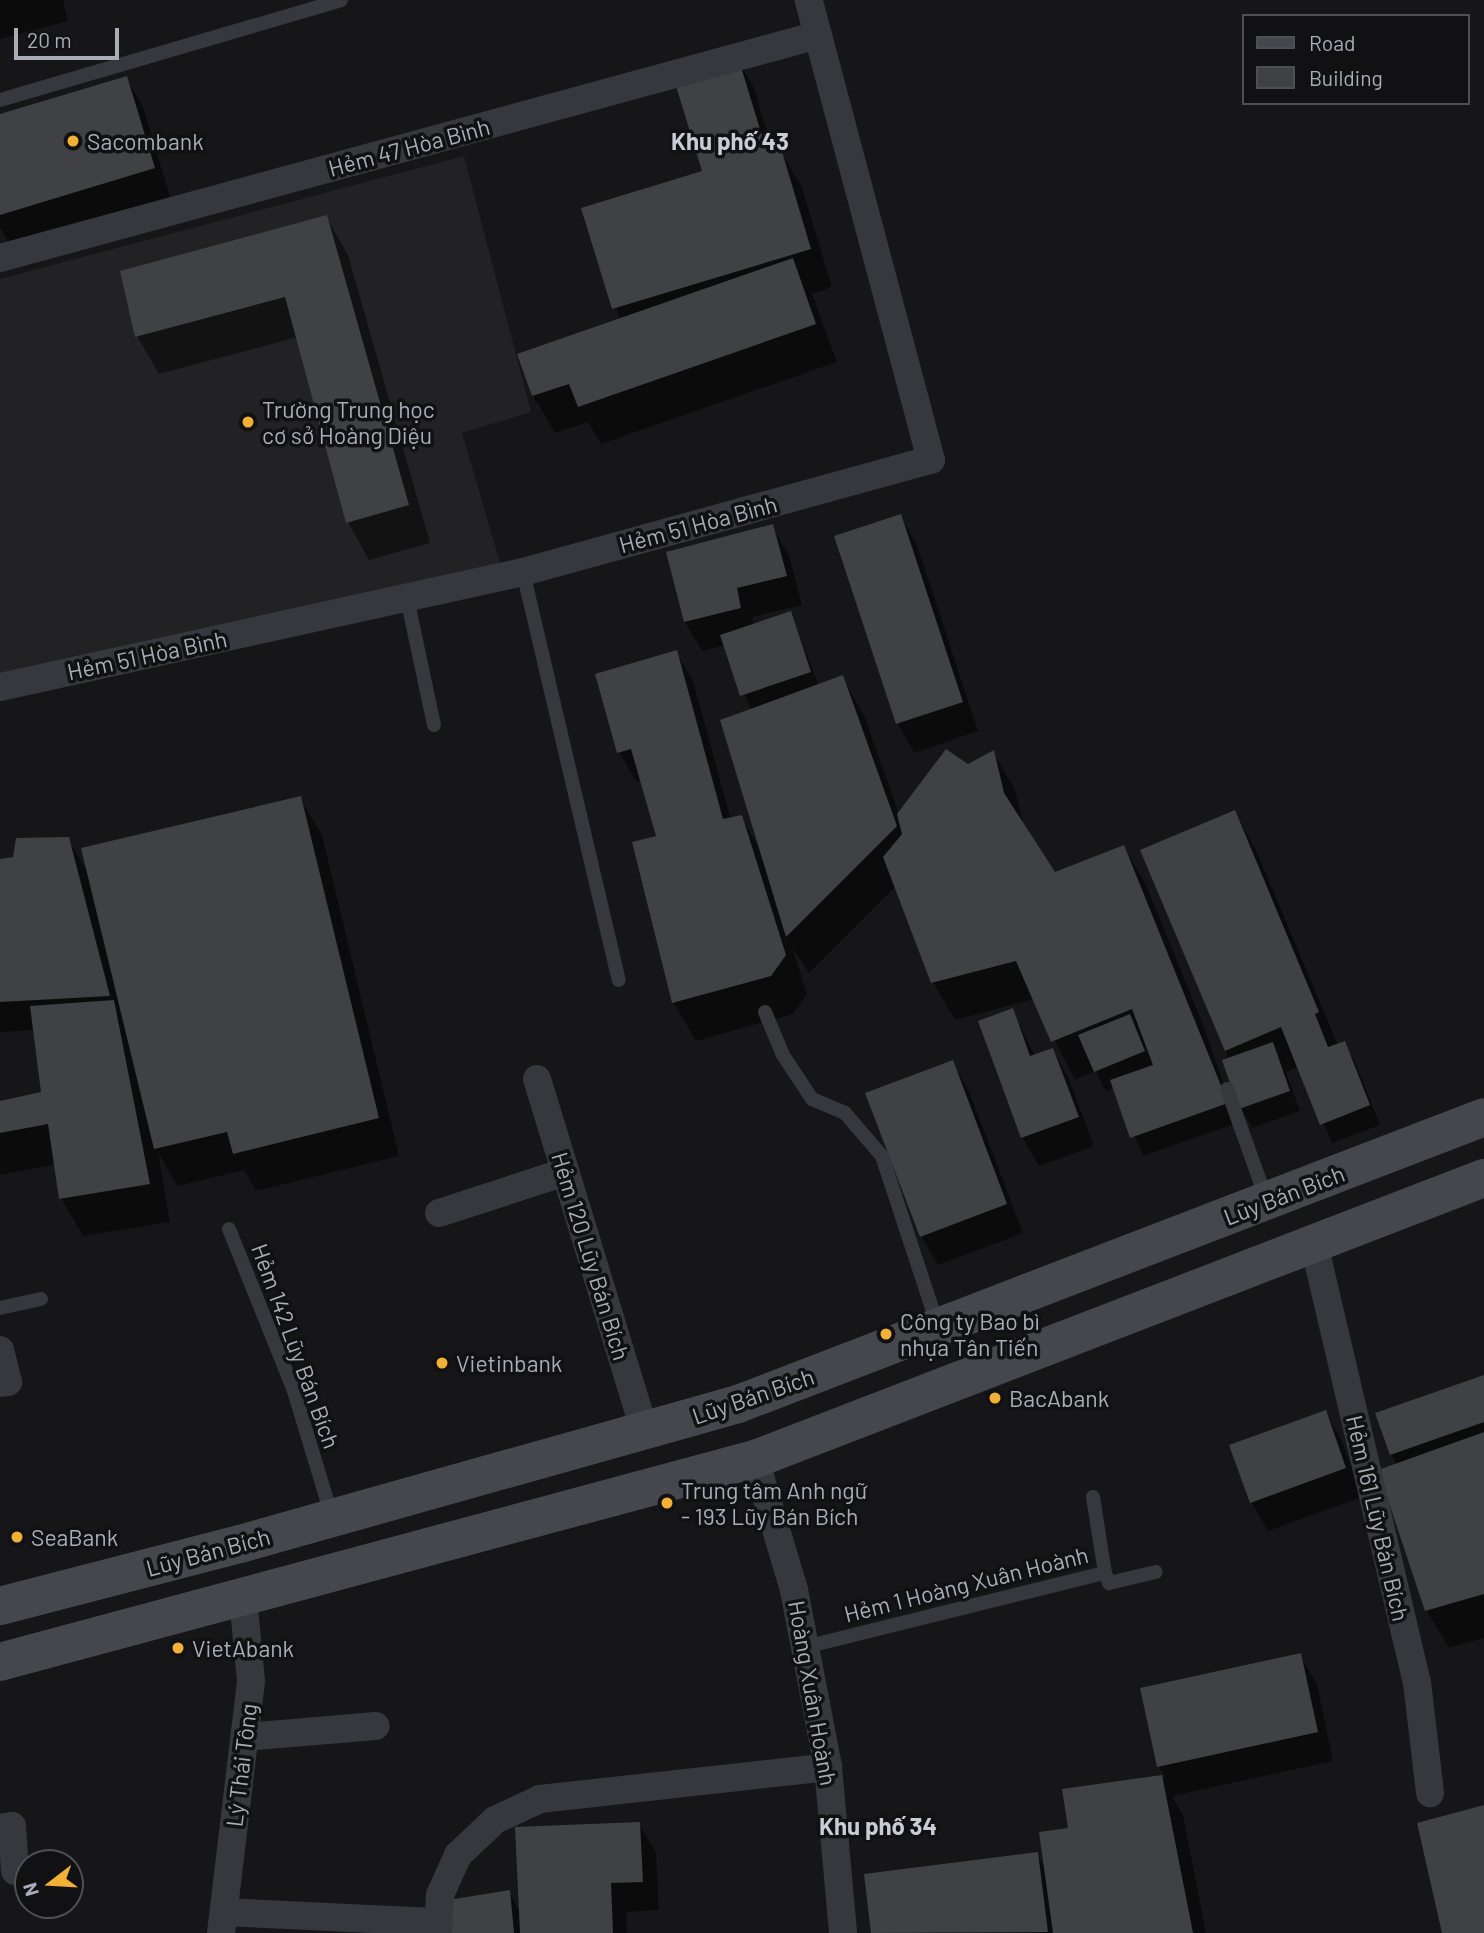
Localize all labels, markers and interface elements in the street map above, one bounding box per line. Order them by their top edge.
scale bar [18,14,122,58]
legend [1242,14,1470,105]
text: 20 m [27,27,72,52]
text: Road [1309,30,1355,55]
text: Building [1309,65,1383,90]
street label: Hẻm 47 Hòa Bình [325,112,493,182]
place label: Sacombank [87,127,204,155]
district label: Khu phố 43 [671,127,789,155]
marker: Sacombank [65,133,81,149]
place label: Trường Trung học cơ sở Hoàng Diệu [262,395,435,449]
marker: Trường Trung học cơ sở Hoàng Diệu [240,414,256,430]
street label: Hẻm 51 Hòa Bình [616,490,780,558]
street label: Hẻm 51 Hòa Bình [65,625,229,685]
street label: Hẻm 120 Lũy Bán Bích [546,1149,636,1363]
street label: Lũy Bán Bích [1220,1159,1348,1231]
street label: Hẻm 142 Lũy Bán Bích [246,1240,346,1452]
place label: Công ty Bao bì nhựa Tân Tiến [900,1307,1040,1361]
marker: Công ty Bao bì nhựa Tân Tiến [878,1326,894,1342]
place label: Vietinbank [456,1349,562,1377]
marker: Vietinbank [434,1355,450,1371]
street label: Lũy Bán Bích [688,1362,818,1430]
place label: BacAbank [1009,1384,1109,1412]
marker: BacAbank [987,1390,1003,1406]
street label: Hẻm 161 Lũy Bán Bích [1341,1412,1415,1624]
place label: Trung tâm Anh ngữ - 193 Lũy Bán Bích [681,1476,867,1530]
marker: Trung tâm Anh ngữ - 193 Lũy Bán Bích [659,1495,675,1511]
street label: Lũy Bán Bích [143,1522,273,1582]
place label: SeaBank [31,1523,118,1551]
marker: SeaBank [9,1529,25,1545]
street label: Hẻm 1 Hoàng Xuân Hoành [841,1540,1091,1628]
street label: Hoàng Xuân Hoành [783,1598,843,1788]
place label: VietAbank [192,1634,294,1662]
marker: VietAbank [170,1640,186,1656]
street label: Lý Thái Tông [220,1702,262,1828]
district label: Khu phố 34 [819,1812,937,1840]
north arrow [14,1849,84,1919]
text: N [18,1880,43,1899]

